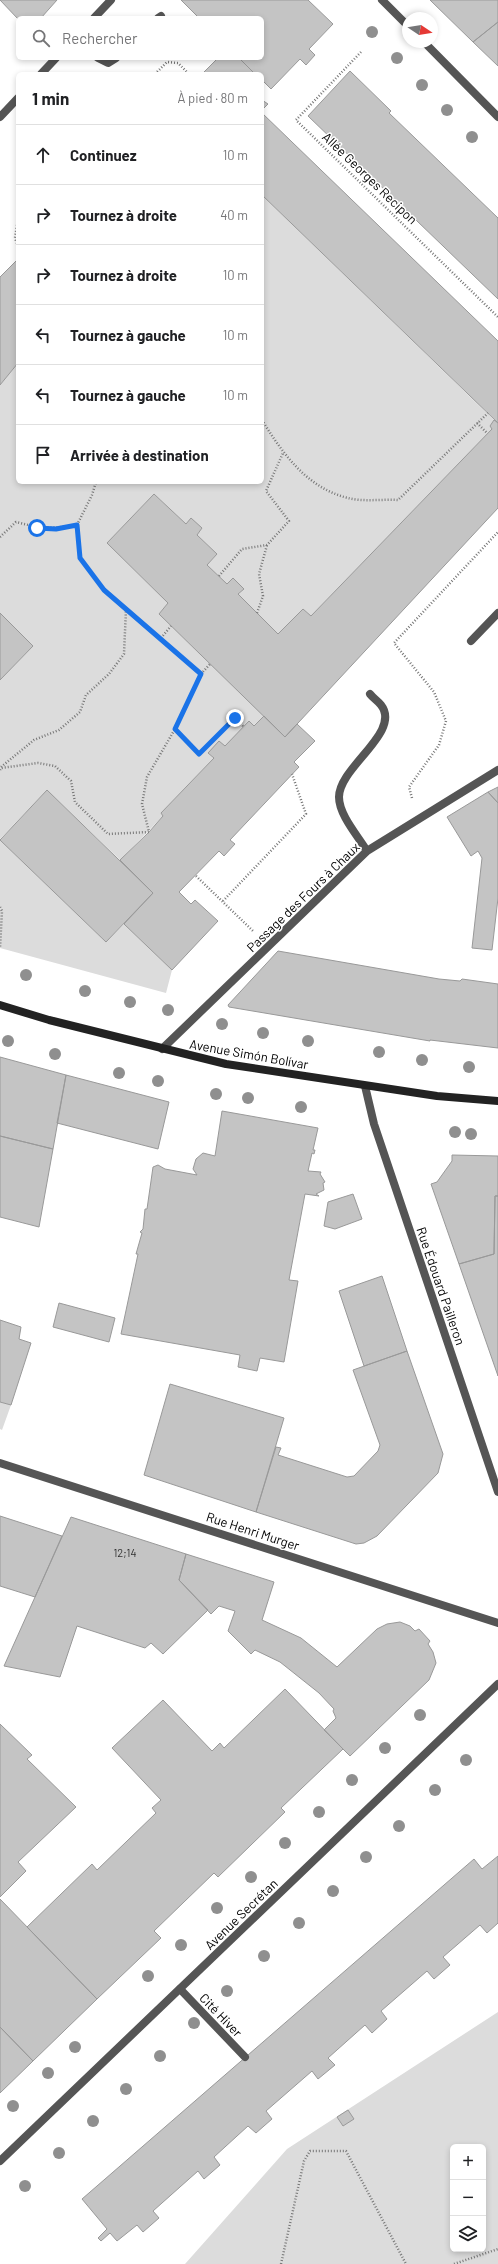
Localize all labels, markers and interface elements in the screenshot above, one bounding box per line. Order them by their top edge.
north arrow [402,12,438,48]
search box [16,16,264,60]
icon: search [30,27,52,49]
text: Rechercher [62,29,138,47]
text: 1 min [32,88,69,108]
text: À pied · 80 m [178,90,248,106]
street label: Allée Georges Recipon [319,129,421,227]
icon: ahead [32,144,54,166]
text: Continuez [70,146,137,164]
text: 10 m [223,147,248,163]
icon: right [32,204,54,226]
text: Tournez à droite [70,206,177,224]
text: 40 m [220,207,248,223]
icon: right [32,264,54,286]
text: Tournez à droite [70,266,177,284]
text: 10 m [223,267,248,283]
icon: left [32,324,54,346]
text: Tournez à gauche [70,326,186,344]
text: 10 m [223,327,248,343]
icon: left [32,384,54,406]
text: Tournez à gauche [70,386,186,404]
text: 10 m [223,387,248,403]
icon: arrive [32,444,54,466]
text: Arrivée à destination [70,446,209,464]
route start [28,519,46,537]
route end [226,709,244,727]
street label: Passage des Fours à Chaux [243,839,363,955]
street label: Avenue Simón Bolívar [188,1036,310,1072]
street label: Rue Édouard Pailleron [413,1225,469,1347]
street label: Rue Henri Murger [204,1508,302,1554]
house number: 12;14 [113,1546,137,1559]
street label: Avenue Secrétan [201,1875,281,1953]
street label: Cité Hiver [196,1990,246,2040]
map controls [450,2144,486,2252]
button: + [450,2144,486,2180]
button: − [450,2180,486,2216]
button: layers [450,2216,486,2252]

